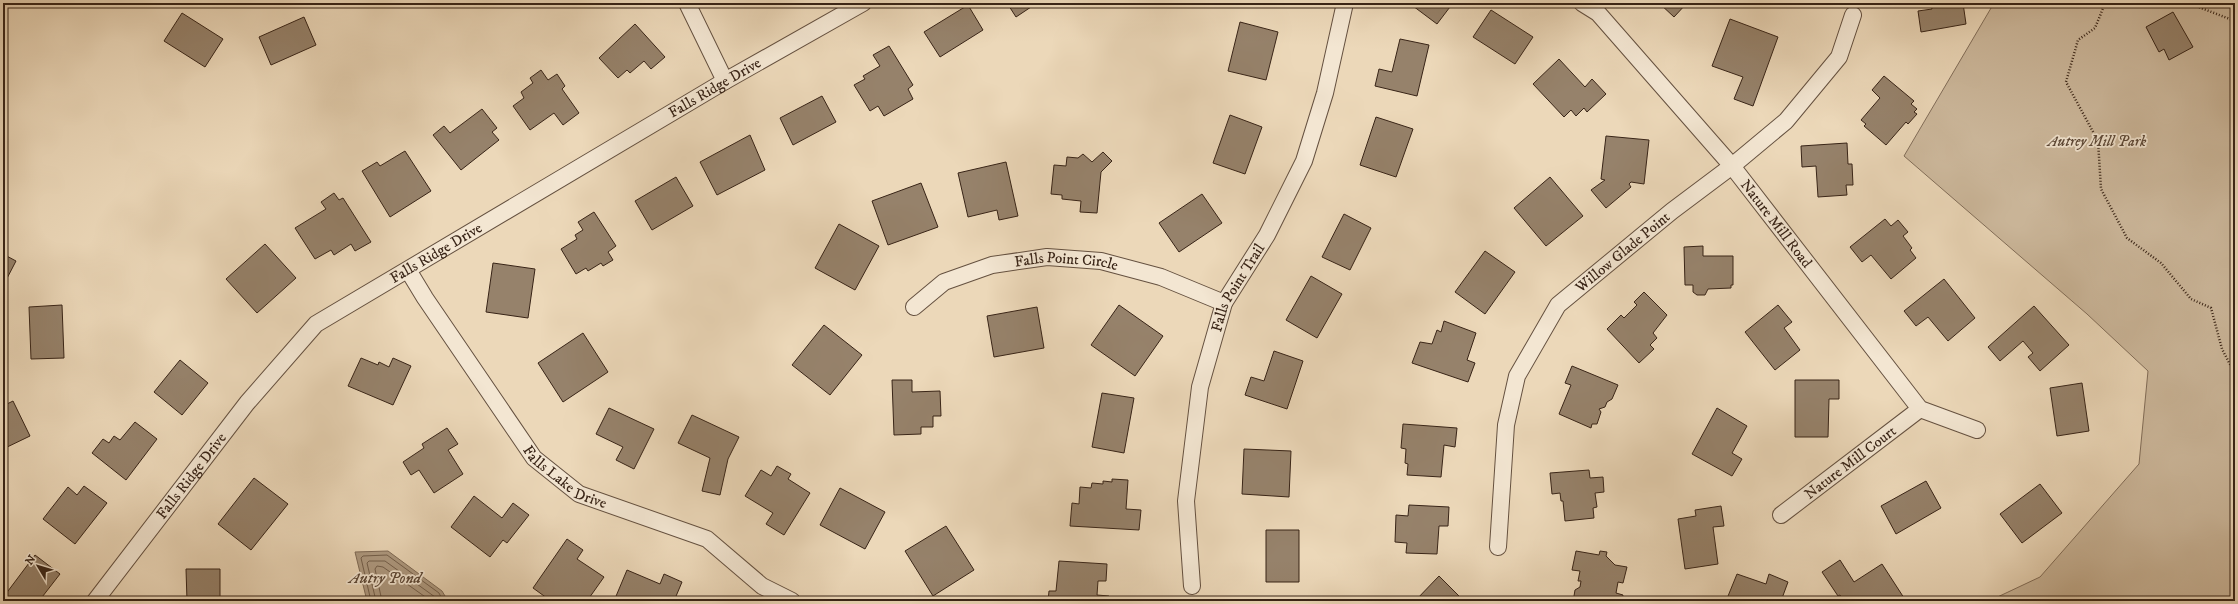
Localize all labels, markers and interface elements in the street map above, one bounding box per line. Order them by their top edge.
street label: Falls Ridge Drive [665,53,764,122]
park label: Autrey Mill Park [2046,132,2147,151]
street label: Nature Mill Road [1736,176,1817,272]
street label: Willow Glade Point [1570,207,1674,297]
street label: Falls Ridge Drive [386,218,485,287]
street label: Falls Point Trail [1207,240,1269,334]
street label: Falls Point Circle [1013,248,1120,275]
street label: Nature Mill Court [1801,421,1900,503]
street label: Falls Ridge Drive [152,429,230,523]
street label: Falls Lake Drive [519,442,609,513]
north arrow [18,546,58,586]
text: N [23,553,39,568]
water label: Autry Pond [347,568,423,588]

